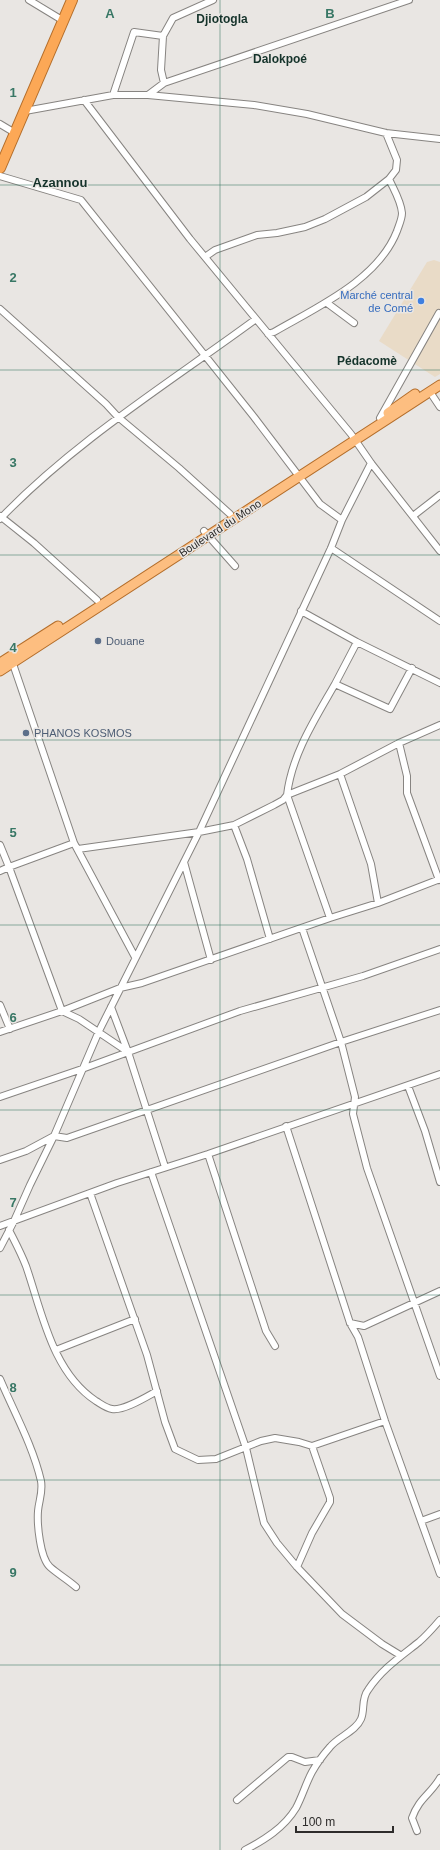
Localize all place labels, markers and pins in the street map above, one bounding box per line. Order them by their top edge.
place label: Marché central de Comé [340,289,413,314]
marker: Marché central de Comé [416,296,426,306]
place label: Douane [106,635,145,647]
marker: Douane [93,636,103,646]
place label: PHANOS KOSMOS [34,727,132,739]
marker: PHANOS KOSMOS [21,728,31,738]

